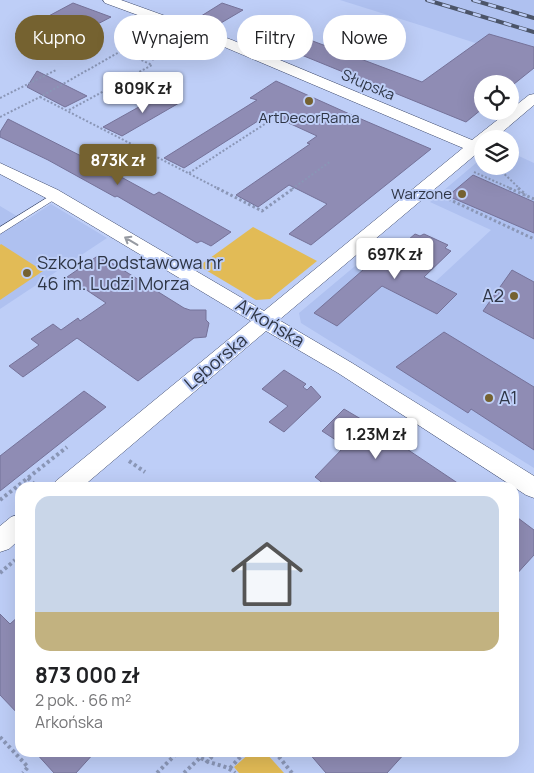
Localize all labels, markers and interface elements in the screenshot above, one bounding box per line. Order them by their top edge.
chip: Kupno [15,15,104,60]
chip: Wynajem [114,15,227,60]
chip: Filtry [237,15,313,60]
chip: Nowe [323,15,406,60]
street label: Słupska [338,64,398,105]
pin: 809K zł [97,72,189,114]
map controls [474,75,519,175]
button: locate [474,75,519,120]
text: 809K zł [114,77,172,99]
marker: ArtDecorRama [303,95,315,107]
place label: ArtDecorRama [259,107,359,128]
button: layers [474,130,519,175]
pin: 873K zł [72,144,164,186]
text: 873K zł [90,149,146,171]
place label: Warzone [391,183,452,204]
marker: Warzone [456,188,468,200]
one-way arrow [124,235,138,245]
pin: 697K zł [349,238,441,280]
text: 697K zł [367,243,423,265]
place label: Szkoła Podstawowa nr 46 im. Ludzi Morza [37,250,224,295]
marker: Szkoła Podstawowa nr 46 im. Ludzi Morza [21,267,33,279]
place label: A2 [482,283,504,307]
marker: A2 [508,290,520,302]
street label: Arkońska [232,292,309,352]
street label: Lęborska [179,328,252,395]
place label: A1 [499,385,517,409]
marker: A1 [483,392,495,404]
pin: 1.23M zł [324,418,428,460]
text: 1.23M zł [345,423,407,445]
icon: home [222,529,312,619]
text: 873 000 zł [35,661,140,689]
text: 2 pok. · 66 m² [35,689,131,711]
text: Arkońska [35,711,103,733]

